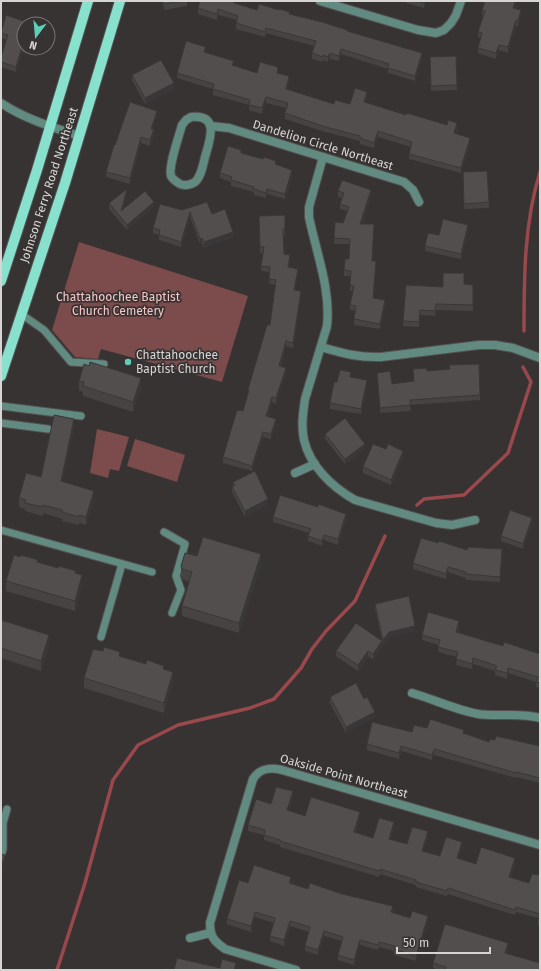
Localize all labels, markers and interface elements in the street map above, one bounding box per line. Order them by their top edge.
north arrow [16,16,56,56]
text: N [28,38,39,52]
street label: Johnson Ferry Road Northeast [17,105,81,265]
street label: Dandelion Circle Northeast [251,117,396,173]
park label: Chattahoochee Baptist Church Cemetery [56,290,181,318]
place label: Chattahoochee Baptist Church [136,348,218,376]
marker: Chattahoochee Baptist Church [123,357,133,367]
street label: Oakside Point Northeast [279,751,410,801]
scale bar [397,929,490,955]
text: 50 m [403,936,429,950]

